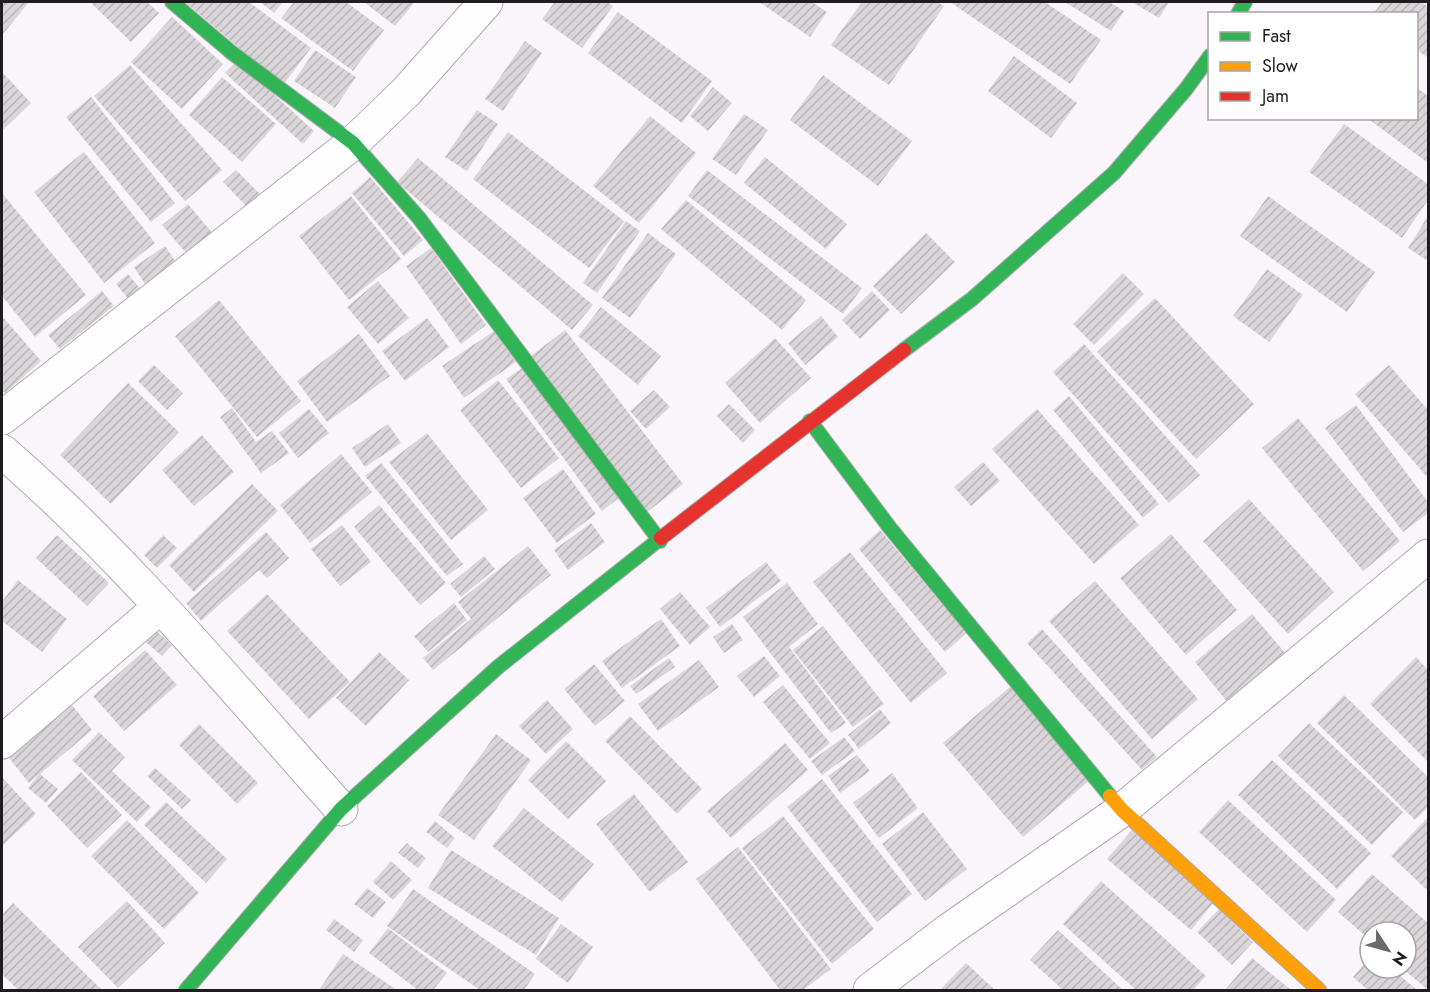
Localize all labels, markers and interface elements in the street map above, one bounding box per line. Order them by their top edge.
legend [1208,12,1418,120]
text: Fast [1262,23,1291,49]
text: Slow [1262,53,1299,79]
text: Jam [1260,83,1289,109]
north arrow [1358,920,1418,980]
text: N [1387,947,1413,970]

